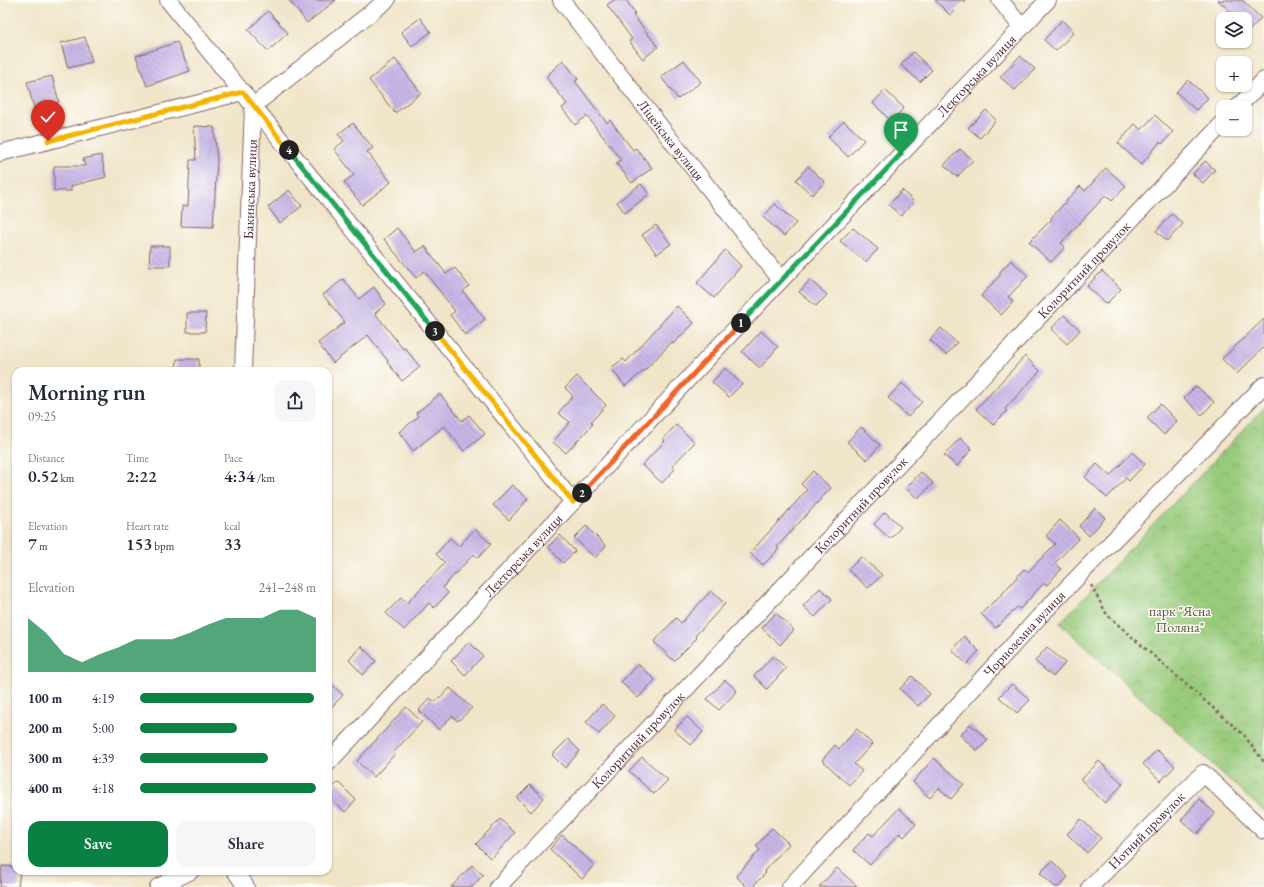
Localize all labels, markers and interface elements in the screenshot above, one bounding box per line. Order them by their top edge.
map controls [1216,12,1252,136]
button: layers [1216,12,1252,48]
street label: Лекторська вулиця [933,30,1020,120]
button: + [1216,56,1252,92]
street label: Ліцейська вулиця [633,96,708,184]
pin [31,100,65,141]
button: − [1216,100,1252,136]
icon: check [37,106,59,128]
pin [884,113,918,154]
icon: arrive [890,119,912,141]
street label: Бакинська вулиця [239,139,261,240]
pin: 4 [279,140,299,160]
text: 4 [286,143,292,157]
street label: Колоритний провулок [1033,217,1134,322]
pin: 1 [731,313,751,333]
text: 1 [738,316,744,330]
pin: 3 [425,321,445,341]
text: 3 [432,324,438,338]
text: Morning run [28,378,146,407]
button: share [274,380,316,422]
text: 09:25 [28,408,56,425]
text: Distance [28,451,65,465]
text: Time [126,451,149,465]
text: Pace [224,451,242,465]
street label: Колоритний провулок [810,452,911,557]
text: 0.52 [28,465,58,487]
text: 2:22 [126,465,157,487]
text: 4:34 [224,465,255,487]
text: km [58,471,74,485]
text: /km [255,471,275,485]
pin: 2 [572,483,592,503]
text: 2 [579,486,585,500]
street label: Лекторська вулиця [480,510,566,600]
text: Elevation [28,519,68,533]
text: Heart rate [126,519,169,533]
text: kcal [224,519,241,533]
text: 7 [28,533,37,555]
text: 153 [126,533,152,555]
text: 33 [224,533,241,555]
text: m [37,539,48,553]
text: bpm [152,539,174,553]
text: Elevation [28,579,75,596]
text: 241–248 m [259,579,316,596]
street label: Чорноземна вулиця [979,586,1069,681]
park label: парк "Ясна Поляна" [1149,602,1211,636]
street label: Колоритний провулок [587,687,688,792]
text: 100 m [28,690,62,707]
text: 4:19 [92,690,114,707]
text: 200 m [28,720,62,737]
text: 5:00 [92,720,114,737]
text: 300 m [28,750,62,767]
text: 4:39 [92,750,114,767]
text: 400 m [28,780,62,797]
text: 4:18 [92,780,114,797]
street label: Нотний провулок [1104,787,1189,873]
button: Save [28,821,168,867]
button: Share [176,821,316,867]

